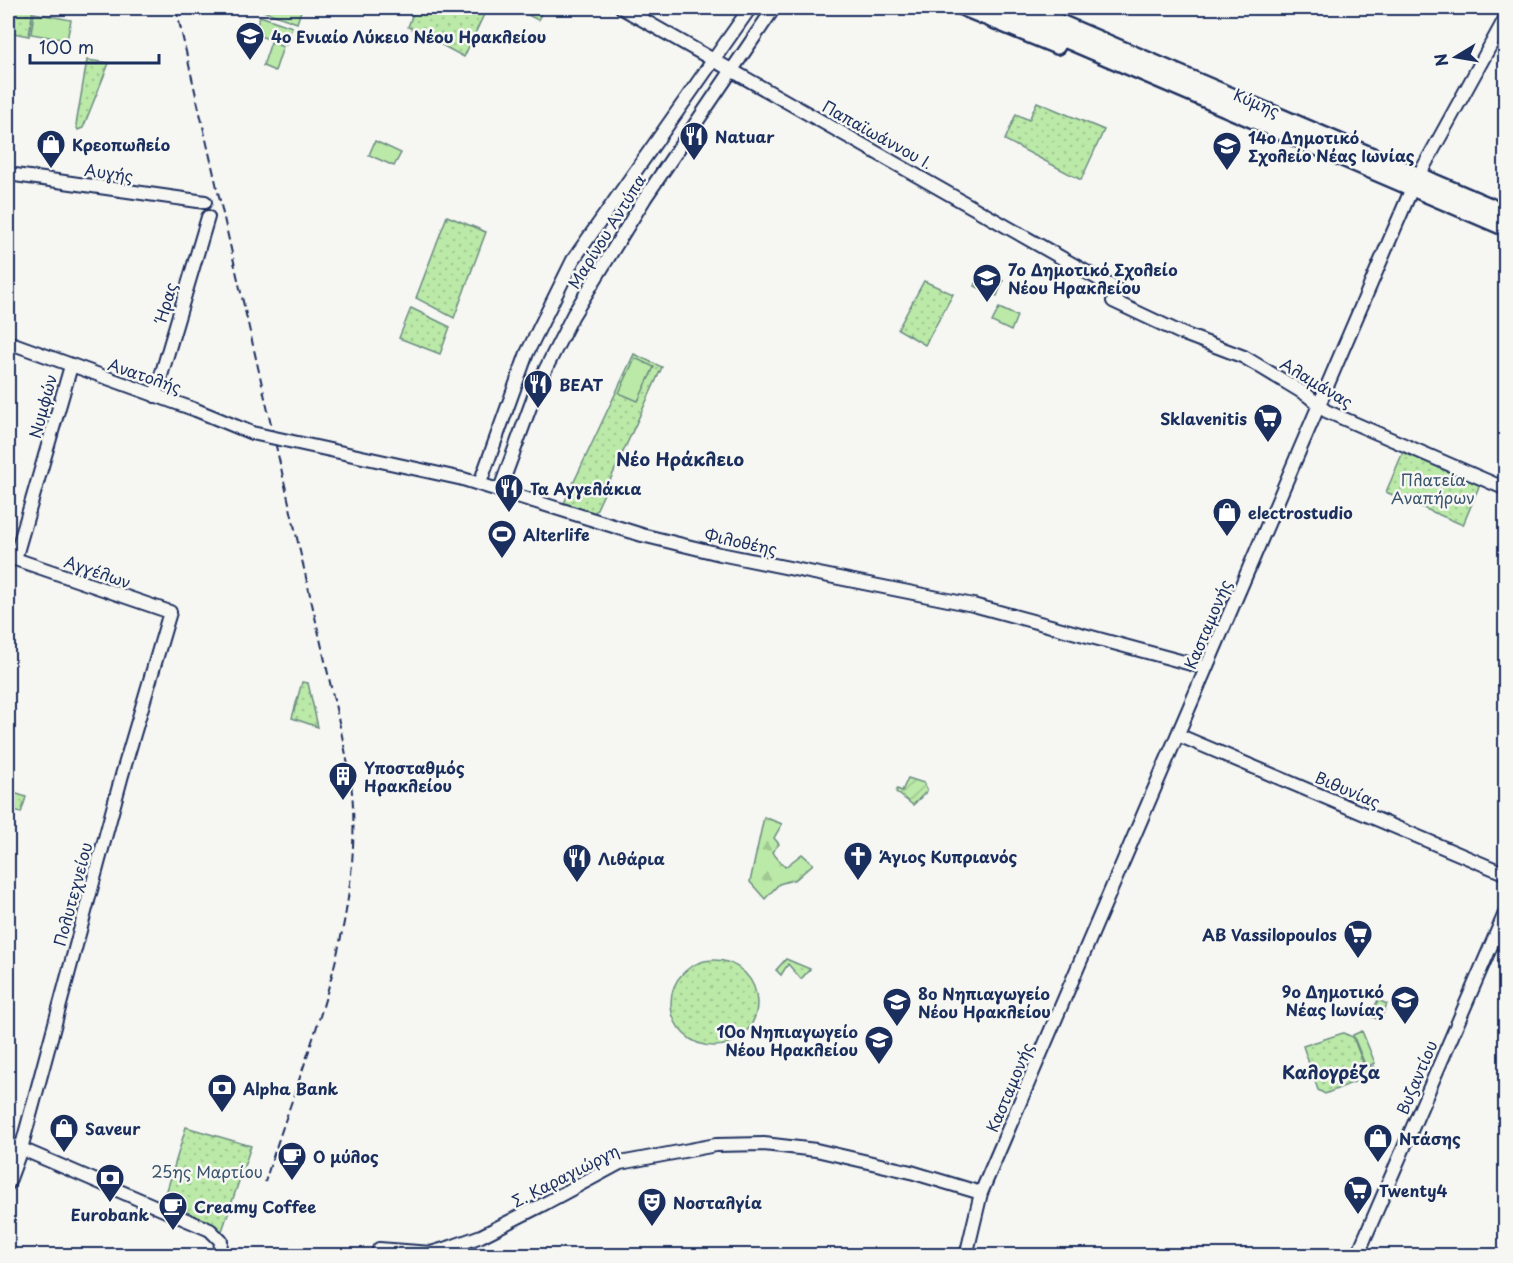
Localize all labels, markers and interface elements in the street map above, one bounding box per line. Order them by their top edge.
school or university icon: 4ο Ενιαίο Λύκειο Νέου Ηρακλείου [234,20,266,62]
place label: 4ο Ενιαίο Λύκειο Νέου Ηρακλείου [271,24,546,48]
scale bar [30,27,159,65]
north arrow [1426,27,1486,87]
text: 100 m [39,33,94,60]
text: N [1427,52,1453,69]
street label: Κύμης [1230,82,1284,122]
street label: Παπαϊωάννου Ι. [818,94,938,174]
restaurant icon: Natuar [678,120,710,162]
place label: Natuar [715,124,775,148]
place label: 14ο Δημοτικό Σχολείο Νέας Ιωνίας [1248,125,1415,167]
shop icon: Κρεοπωλείο [35,128,67,170]
school or university icon: 14ο Δημοτικό Σχολείο Νέας Ιωνίας [1211,130,1243,172]
place label: Κρεοπωλείο [72,132,170,156]
street label: Αυγής [83,157,135,187]
street label: Μαρίνου Αντύπα [561,169,651,293]
place label: 7ο Δημοτικό Σχολείο Νέου Ηρακλείου [1008,257,1178,299]
school or university icon: 7ο Δημοτικό Σχολείο Νέου Ηρακλείου [971,262,1003,304]
street label: Ήρας [147,279,182,328]
street label: Ανατολής [105,351,185,399]
street label: Αλαμάνας [1276,351,1358,413]
restaurant icon: ΒΕΑΤ [522,368,554,410]
street label: Νυμφών [22,371,62,441]
place label: ΒΕΑΤ [559,372,604,396]
supermarket icon: Sklavenitis [1252,402,1284,444]
place label: Sklavenitis [1160,406,1247,430]
district label: Νέο Ηράκλειο [616,445,745,472]
park label: Πλατεία Αναπήρων [1391,467,1475,509]
restaurant icon: Τα Αγγελάκια [493,472,525,514]
place label: Τα Αγγελάκια [530,476,641,500]
shop icon: electrostudio [1211,496,1243,538]
place label: electrostudio [1248,500,1353,524]
sports icon: Alterlife [486,518,518,560]
place label: Alterlife [523,522,590,546]
street label: Φιλοθέης [702,522,780,560]
street label: Αγγέλων [61,548,135,594]
street label: Κασταμονής [1177,576,1237,672]
place label: Υποσταθμός Ηρακλείου [364,755,465,797]
building icon: Υποσταθμός Ηρακλείου [327,760,359,802]
street label: Βιθυνίας [1312,765,1384,813]
street label: Πολυτεχνείου [47,839,97,949]
church icon: Άγιος Κυπριανός [842,840,874,882]
restaurant icon: Λιθάρια [561,842,593,884]
place label: Άγιος Κυπριανός [879,844,1017,868]
place label: Λιθάρια [598,846,665,870]
supermarket icon: AB Vassilopoulos [1342,918,1374,960]
place label: AB Vassilopoulos [1202,922,1337,946]
place label: 9ο Δημοτικό Νέας Ιωνίας [1282,979,1384,1021]
place label: 8ο Νηπιαγωγείο Νέου Ηρακλείου [918,981,1051,1023]
school or university icon: 9ο Δημοτικό Νέας Ιωνίας [1389,984,1421,1026]
school or university icon: 8ο Νηπιαγωγείο Νέου Ηρακλείου [881,986,913,1028]
place label: 10ο Νηπιαγωγείο Νέου Ηρακλείου [717,1019,858,1061]
school or university icon: 10ο Νηπιαγωγείο Νέου Ηρακλείου [863,1024,895,1066]
street label: Βυζαντίου [1390,1036,1442,1118]
street label: Κασταμονής [979,1039,1039,1135]
district label: Καλογρέζα [1282,1058,1381,1085]
bank icon: Alpha Bank [206,1072,238,1114]
place label: Alpha Bank [242,1076,339,1100]
shop icon: Saveur [48,1112,80,1154]
place label: Saveur [85,1116,141,1140]
shop icon: Ντάσης [1362,1122,1394,1164]
place label: Ντάσης [1399,1126,1461,1150]
street label: Σ. Καραγιώργη [507,1138,623,1212]
cafe icon: Ο μύλος [276,1140,308,1182]
place label: Ο μύλος [313,1144,379,1168]
park label: 25ης Μαρτίου [151,1159,263,1183]
bank icon: Eurobank [94,1162,126,1204]
supermarket icon: Twenty4 [1342,1174,1374,1216]
place label: Twenty4 [1379,1178,1447,1202]
theatre icon: Νοσταλγία [636,1186,668,1228]
cafe icon: Creamy Coffee [157,1190,189,1232]
place label: Νοσταλγία [673,1190,762,1214]
place label: Creamy Coffee [194,1194,316,1218]
place label: Eurobank [71,1202,149,1226]

